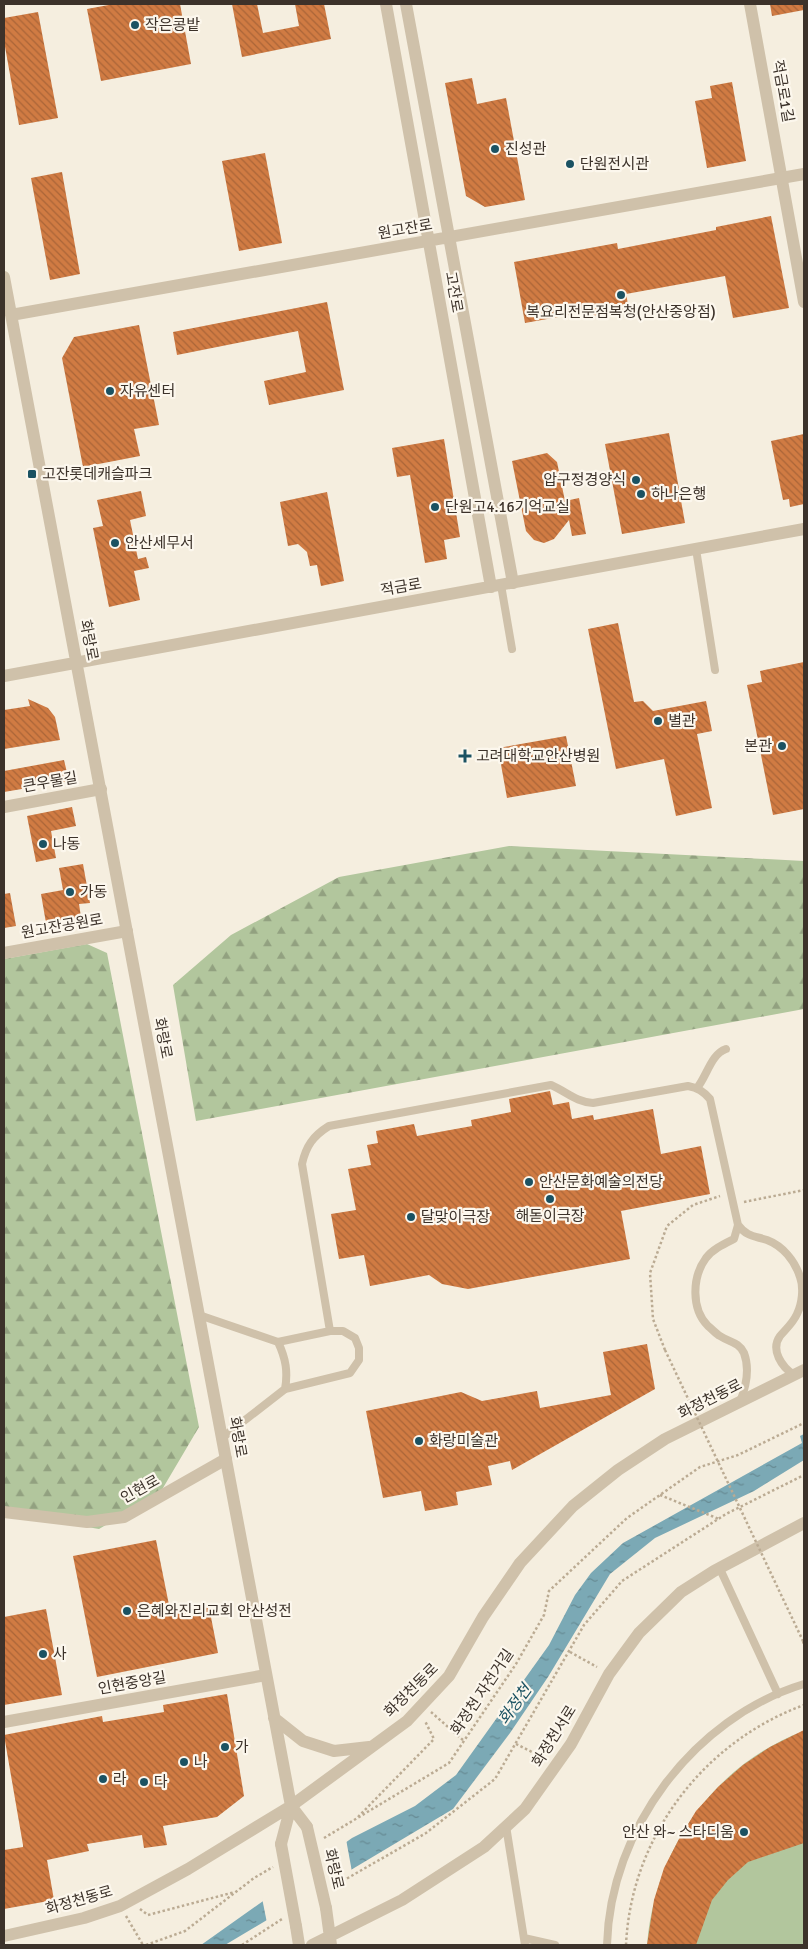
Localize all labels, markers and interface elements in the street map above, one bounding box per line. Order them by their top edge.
place label: 작은콩밭 [145,16,200,34]
marker: 작은콩밭 [129,19,141,31]
street label: 적금로1길 [769,58,797,124]
place label: 진성관 [505,140,547,158]
marker: 진성관 [489,143,501,155]
place label: 단원전시관 [580,155,649,173]
marker: 단원전시관 [564,158,576,170]
street label: 원고잔로 [376,215,434,243]
street label: 고잔로 [442,270,466,314]
marker: 복요리전문점복청(안산중앙점) [615,289,627,301]
place label: 복요리전문점복청(안산중앙점) [526,303,716,321]
place label: 자유센터 [120,382,175,400]
marker: 자유센터 [104,385,116,397]
place label: 고잔롯데캐슬파크 [42,465,152,483]
marker: 고잔롯데캐슬파크 [26,468,38,480]
place label: 압구정경양식 [543,471,626,489]
marker: 압구정경양식 [630,474,642,486]
place label: 하나은행 [651,485,706,503]
marker: 하나은행 [635,488,647,500]
place label: 단원고4.16기억교실 [445,498,570,516]
marker: 단원고4.16기억교실 [429,501,441,513]
place label: 안산세무서 [125,534,194,552]
marker: 안산세무서 [109,537,121,549]
street label: 적금로 [379,575,423,599]
street label: 화랑로 [76,618,102,662]
place label: 별관 [668,712,696,730]
marker: 별관 [652,715,664,727]
place label: 본관 [744,737,772,755]
marker: 본관 [776,740,788,752]
place label: 고려대학교안산병원 [476,747,600,765]
marker: 고려대학교안산병원 [458,749,472,763]
street label: 큰우물길 [21,768,79,796]
place label: 나동 [53,835,81,853]
marker: 나동 [37,838,49,850]
place label: 가동 [80,883,108,901]
marker: 가동 [64,886,76,898]
street label: 원고잔공원로 [20,910,104,942]
street label: 화랑로 [150,1016,176,1060]
place label: 안산문화예술의전당 [539,1173,663,1191]
marker: 안산문화예술의전당 [523,1176,535,1188]
marker: 해돋이극장 [544,1193,556,1205]
place label: 해돋이극장 [515,1207,585,1225]
place label: 달맞이극장 [421,1208,490,1226]
marker: 달맞이극장 [405,1211,417,1223]
street label: 화정천동로 [675,1375,745,1423]
street label: 화랑로 [226,1415,250,1459]
place label: 화랑미술관 [429,1432,498,1450]
marker: 화랑미술관 [413,1435,425,1447]
street label: 인현로 [118,1471,162,1507]
place label: 은혜와진리교회 안산성전 [137,1602,292,1620]
marker: 은혜와진리교회 안산성전 [121,1605,133,1617]
place label: 사 [53,1645,67,1663]
street label: 화정천 자전거길 [447,1646,517,1738]
marker: 사 [37,1648,49,1660]
street label: 화정천동로 [380,1659,442,1721]
street label: 인현중앙길 [96,1668,168,1698]
water label: 화정천 [493,1680,535,1728]
street label: 화정천서로 [528,1702,580,1770]
place label: 가 [235,1738,249,1756]
marker: 가 [219,1741,231,1753]
place label: 나 [194,1753,208,1771]
marker: 나 [178,1756,190,1768]
place label: 라 [113,1770,127,1788]
marker: 라 [97,1773,109,1785]
place label: 다 [154,1773,168,1791]
marker: 다 [138,1776,150,1788]
place label: 안산 와~ 스타디움 [622,1823,734,1841]
marker: 안산 와~ 스타디움 [738,1826,750,1838]
street label: 화랑로 [321,1847,347,1891]
street label: 화정천동로 [43,1882,115,1918]

